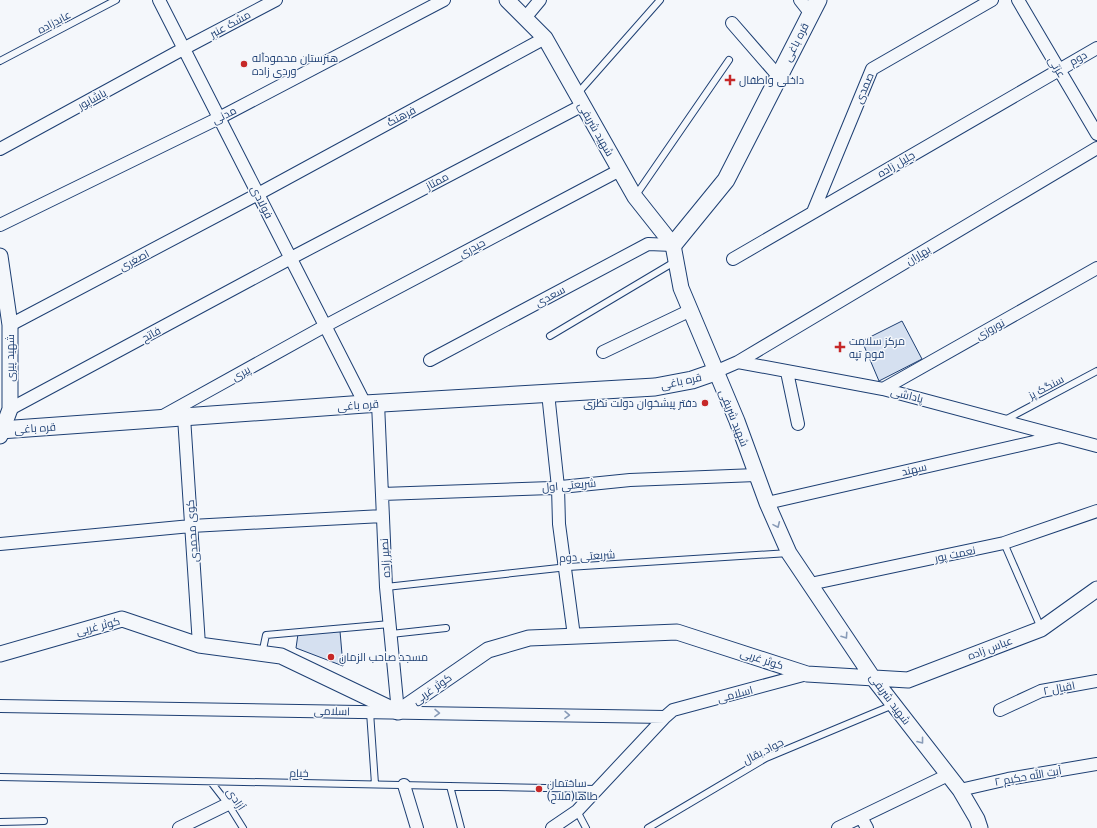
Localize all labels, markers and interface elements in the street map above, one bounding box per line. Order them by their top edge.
street label: عابدزاده [35,8,73,37]
street label: مشک عنبر [207,8,253,41]
street label: قره باغی [781,21,812,64]
street label: دوم [1067,48,1090,69]
place label: هنرستان محمودآله وردی زاده [252,52,338,78]
street label: عزتی [1045,54,1068,80]
marker: هنرستان محمودآله وردی زاده [239,59,249,69]
street label: صمدی [852,71,877,106]
marker: داخلی واطفال [724,74,736,86]
place label: داخلی واطفال [739,74,804,87]
street label: پاشاپور [75,86,109,113]
street label: شهید شریفى [575,100,616,159]
street label: فرهنگ [385,103,418,129]
street label: مدنی [210,104,239,127]
street label: جلیل زاده [875,149,917,180]
street label: ممتاز [423,170,451,193]
street label: فولادی [248,184,275,221]
street label: حیدری [457,236,488,261]
street label: بهاران [903,243,933,268]
street label: اصغری [117,247,151,274]
street label: سعدی [533,283,567,310]
street label: نوروزی [974,316,1007,343]
street label: فاتح [139,324,163,346]
street label: شهید پیری [4,334,17,382]
place label: مرکز سلامت قوم تپه [849,335,905,362]
marker: مرکز سلامت قوم تپه [834,341,846,353]
street label: پیری [230,363,253,384]
street label: قره باغی [659,371,703,392]
street label: سنگک پز [1025,373,1066,403]
street label: پاداشی [889,385,925,406]
street label: شهید شریفى [716,388,751,449]
place label: دفتر پیشخوان دولت نظری [583,397,697,410]
street label: قره باغی [337,398,379,413]
marker: دفتر پیشخوان دولت نظری [700,398,710,408]
street label: قره باغی [14,421,56,436]
street label: سهند [900,460,928,479]
street label: شریعتی اول [541,477,597,494]
street label: کوی محمدی [184,499,201,563]
one-way arrow [772,521,780,529]
street label: نصیر زاده [378,538,393,578]
street label: نعمت پور [933,544,977,565]
street label: شریعتی دوم [559,548,616,566]
street label: کوثر غربی [75,615,122,638]
one-way arrow [840,632,848,639]
street label: عباس زاده [966,634,1014,663]
street label: کوثر غربی [739,646,785,673]
place label: مسجد صاحب الزمان [339,651,428,664]
marker: مسجد صاحب الزمان [326,652,336,662]
street label: کوثر غربی [410,671,454,708]
street label: شهید شریفى [866,671,913,727]
street label: اقبال ۲ [1042,679,1076,698]
street label: اسلامی [716,684,754,705]
street label: اسلامی [314,705,350,718]
one-way arrow [434,709,440,717]
one-way arrow [564,711,570,719]
street label: جواد بقال [741,736,786,767]
one-way arrow [917,736,924,743]
street label: آیت الله حکیم ۲ [993,762,1063,790]
street label: خیام [289,767,309,781]
place label: ساختمان طاها(فلاح) [547,777,598,804]
marker: ساختمان طاها(فلاح) [534,784,544,794]
street label: آزادی [223,786,248,813]

